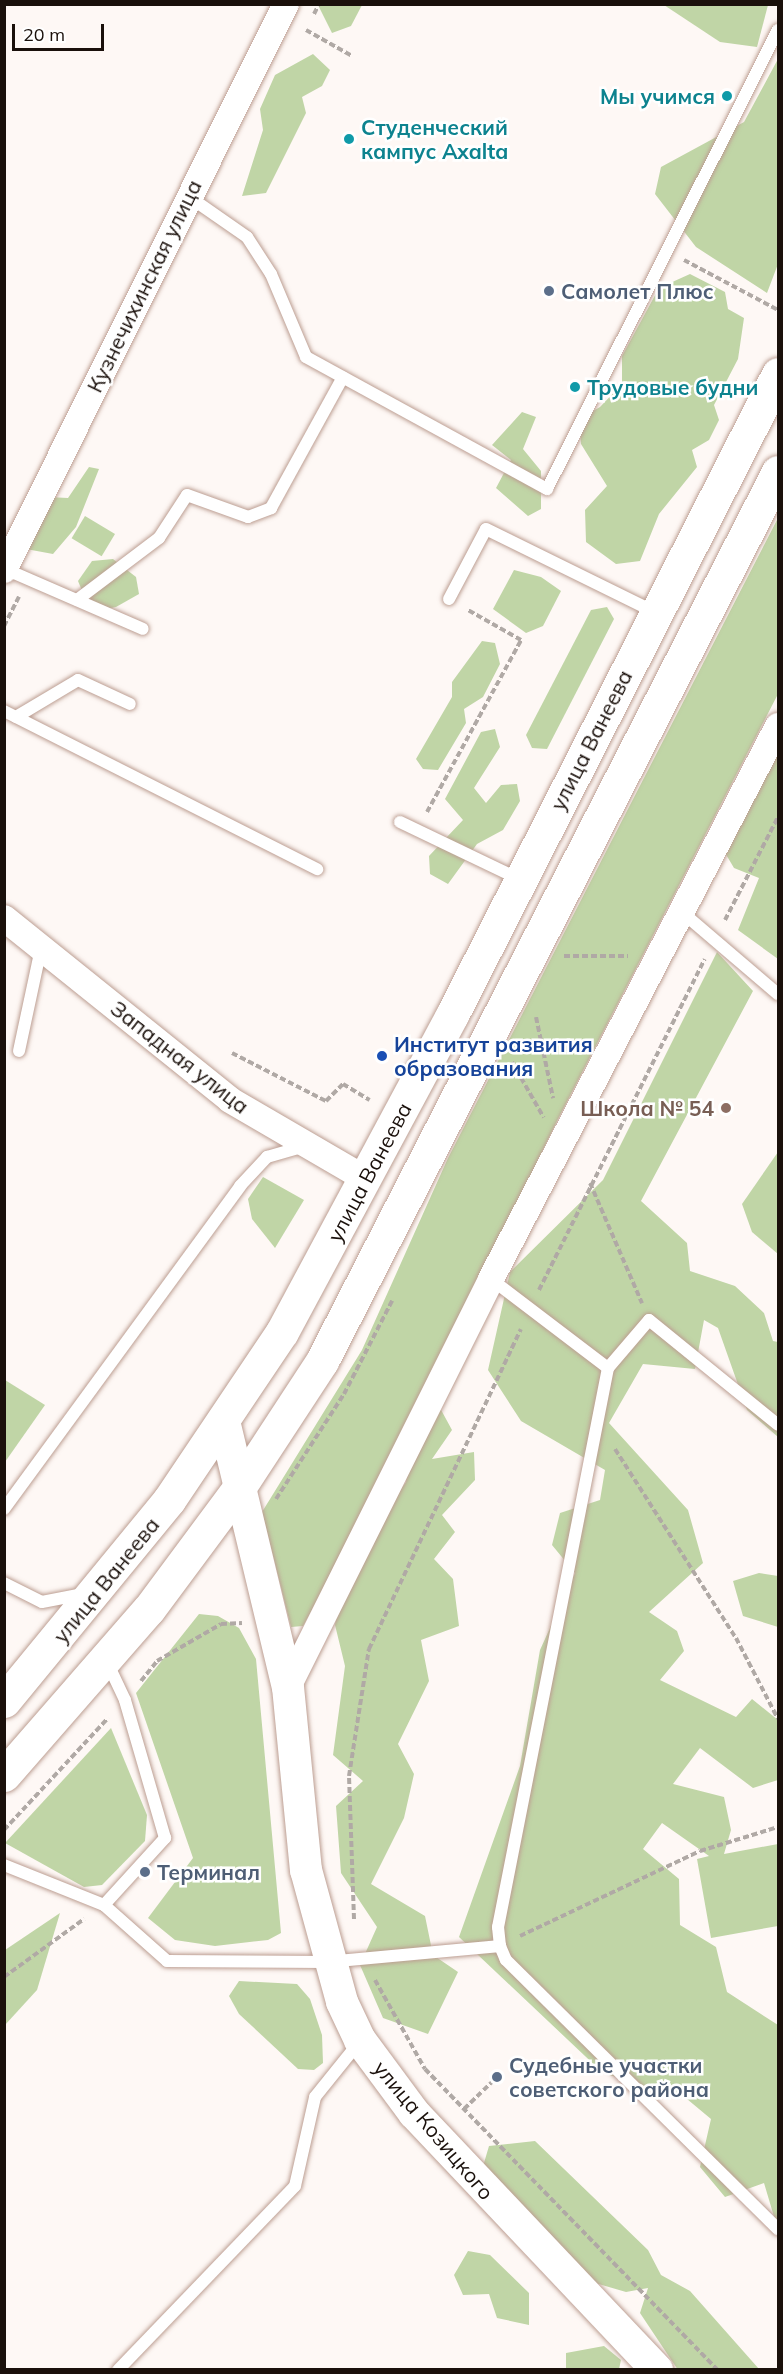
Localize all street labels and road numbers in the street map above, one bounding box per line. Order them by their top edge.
street label: Кузнечихинская улица [82,176,206,396]
street label: улица Ванеева [545,666,637,814]
street label: Западная улица [106,995,254,1119]
street label: улица Ванеева [322,1098,416,1246]
street label: улица Ванеева [48,1512,164,1648]
street label: улица Козицкого [369,2055,499,2205]

